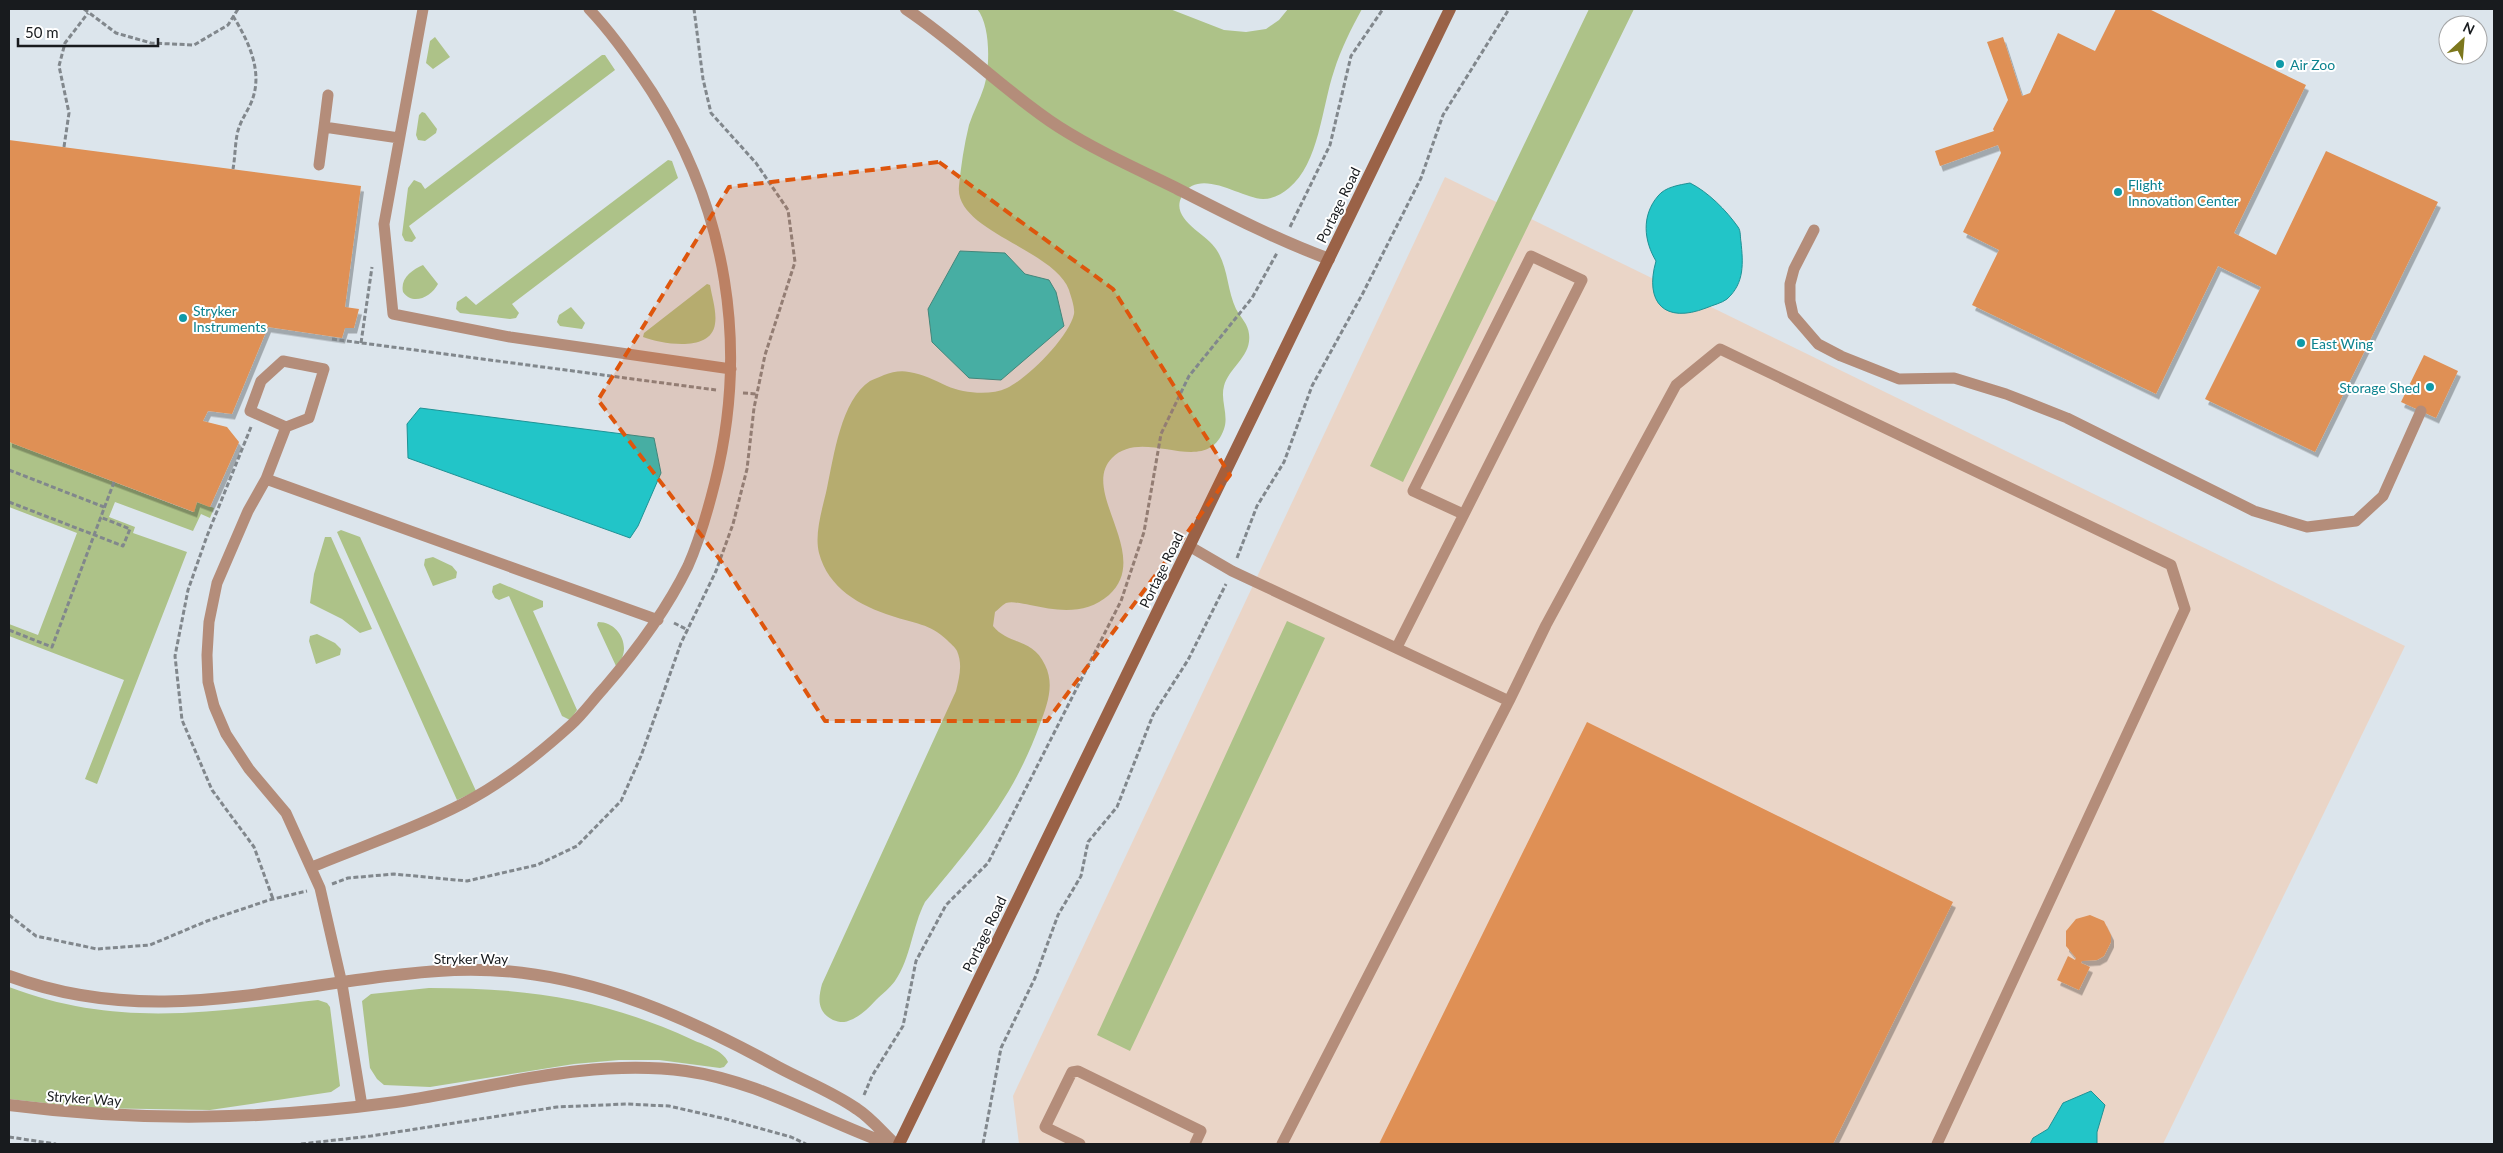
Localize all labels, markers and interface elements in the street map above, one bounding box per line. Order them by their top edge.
scale bar [18,15,158,47]
north arrow [2438,15,2488,65]
text: N [2460,18,2477,38]
text: 50 m [25,23,59,41]
place label: Air Zoo [2290,56,2335,73]
marker: Air Zoo [2274,58,2286,70]
street label: Portage Road [1312,164,1364,246]
place label: Flight Innovation Center [2128,176,2239,209]
marker: Flight Innovation Center [2112,186,2124,198]
place label: Stryker Instruments [193,302,266,335]
marker: Stryker Instruments [177,312,189,324]
place label: East Wing [2311,335,2373,352]
marker: East Wing [2295,337,2307,349]
place label: Storage Shed [2339,379,2420,396]
marker: Storage Shed [2424,381,2436,393]
street label: Portage Road [1135,529,1187,611]
street label: Portage Road [958,893,1010,975]
street label: Stryker Way [434,950,509,967]
street label: Stryker Way [46,1087,123,1109]

